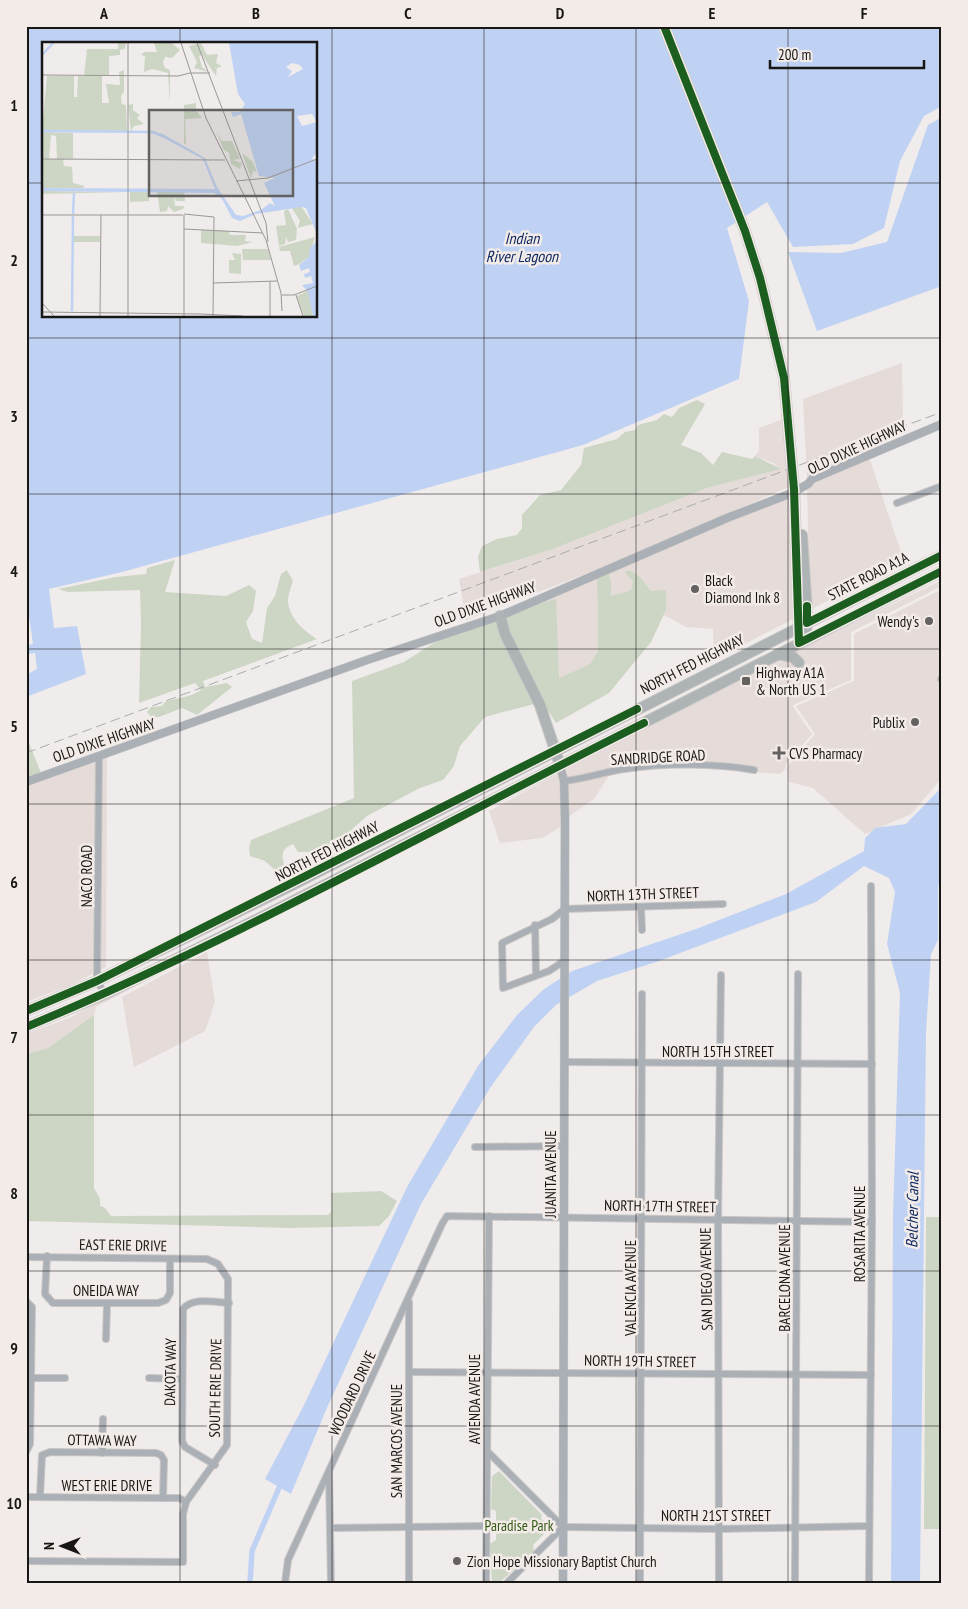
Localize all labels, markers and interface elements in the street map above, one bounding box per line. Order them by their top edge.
text: A [99,3,109,23]
text: B [252,3,260,23]
text: C [404,3,412,23]
text: D [556,3,565,23]
text: E [709,3,716,23]
text: F [861,3,868,23]
scale bar [770,38,924,70]
inset map [42,42,318,318]
text: 200 m [778,45,811,64]
text: 1 [10,95,18,115]
water label: Indian River Lagoon [486,228,559,266]
text: 2 [10,250,18,270]
text: 3 [10,406,18,426]
street label: OLD DIXIE HIGHWAY [804,416,910,478]
street label: STATE ROAD A1A [824,547,912,605]
text: 4 [10,561,18,581]
place label: Black Diamond Ink 8 [705,571,780,607]
street label: OLD DIXIE HIGHWAY [431,577,539,631]
marker: Black Diamond Ink 8 [689,583,701,595]
place label: Wendy's [878,612,919,631]
marker: Wendy's [923,615,935,627]
street label: NORTH FED HIGHWAY [637,630,747,698]
place label: Highway A1A & North US 1 [756,663,826,699]
marker: Highway A1A & North US 1 [740,675,752,687]
place label: Publix [873,713,905,732]
street label: OLD DIXIE HIGHWAY [50,714,158,766]
text: 5 [10,716,18,736]
marker: Publix [909,716,921,728]
place label: CVS Pharmacy [789,744,862,763]
street label: SANDRIDGE ROAD [610,745,706,769]
marker: CVS Pharmacy [773,747,785,759]
street label: NORTH FED HIGHWAY [272,817,382,885]
street label: NACO ROAD [77,845,96,907]
text: 6 [10,872,18,892]
street label: NORTH 13TH STREET [587,883,700,905]
text: 7 [10,1027,18,1047]
street label: NORTH 15TH STREET [662,1042,774,1061]
street label: JUANITA AVENUE [541,1130,560,1219]
water label: Belcher Canal [901,1171,923,1248]
text: 8 [10,1183,18,1203]
street label: ROSARITA AVENUE [850,1186,869,1282]
street label: NORTH 17TH STREET [604,1196,716,1216]
street label: BARCELONA AVENUE [775,1224,794,1332]
street label: SAN DIEGO AVENUE [696,1227,716,1331]
street label: EAST ERIE DRIVE [79,1235,167,1255]
street label: VALENCIA AVENUE [621,1240,640,1337]
street label: ONEIDA WAY [73,1281,139,1300]
text: 9 [10,1338,18,1358]
street label: DAKOTA WAY [160,1338,180,1406]
street label: SOUTH ERIE DRIVE [205,1338,225,1438]
street label: WOODARD DRIVE [324,1348,380,1438]
street label: NORTH 19TH STREET [584,1351,696,1371]
street label: AVIENDA AVENUE [465,1354,484,1444]
street label: SAN MARCOS AVENUE [387,1384,406,1498]
street label: OTTAWA WAY [67,1430,137,1450]
street label: WEST ERIE DRIVE [61,1476,153,1495]
text: 10 [6,1493,22,1513]
street label: NORTH 21ST STREET [661,1506,771,1525]
park label: Paradise Park [485,1516,554,1535]
north arrow [38,1522,88,1572]
text: N [40,1542,58,1550]
place label: Zion Hope Missionary Baptist Church [467,1552,657,1571]
marker: Zion Hope Missionary Baptist Church [451,1555,463,1567]

